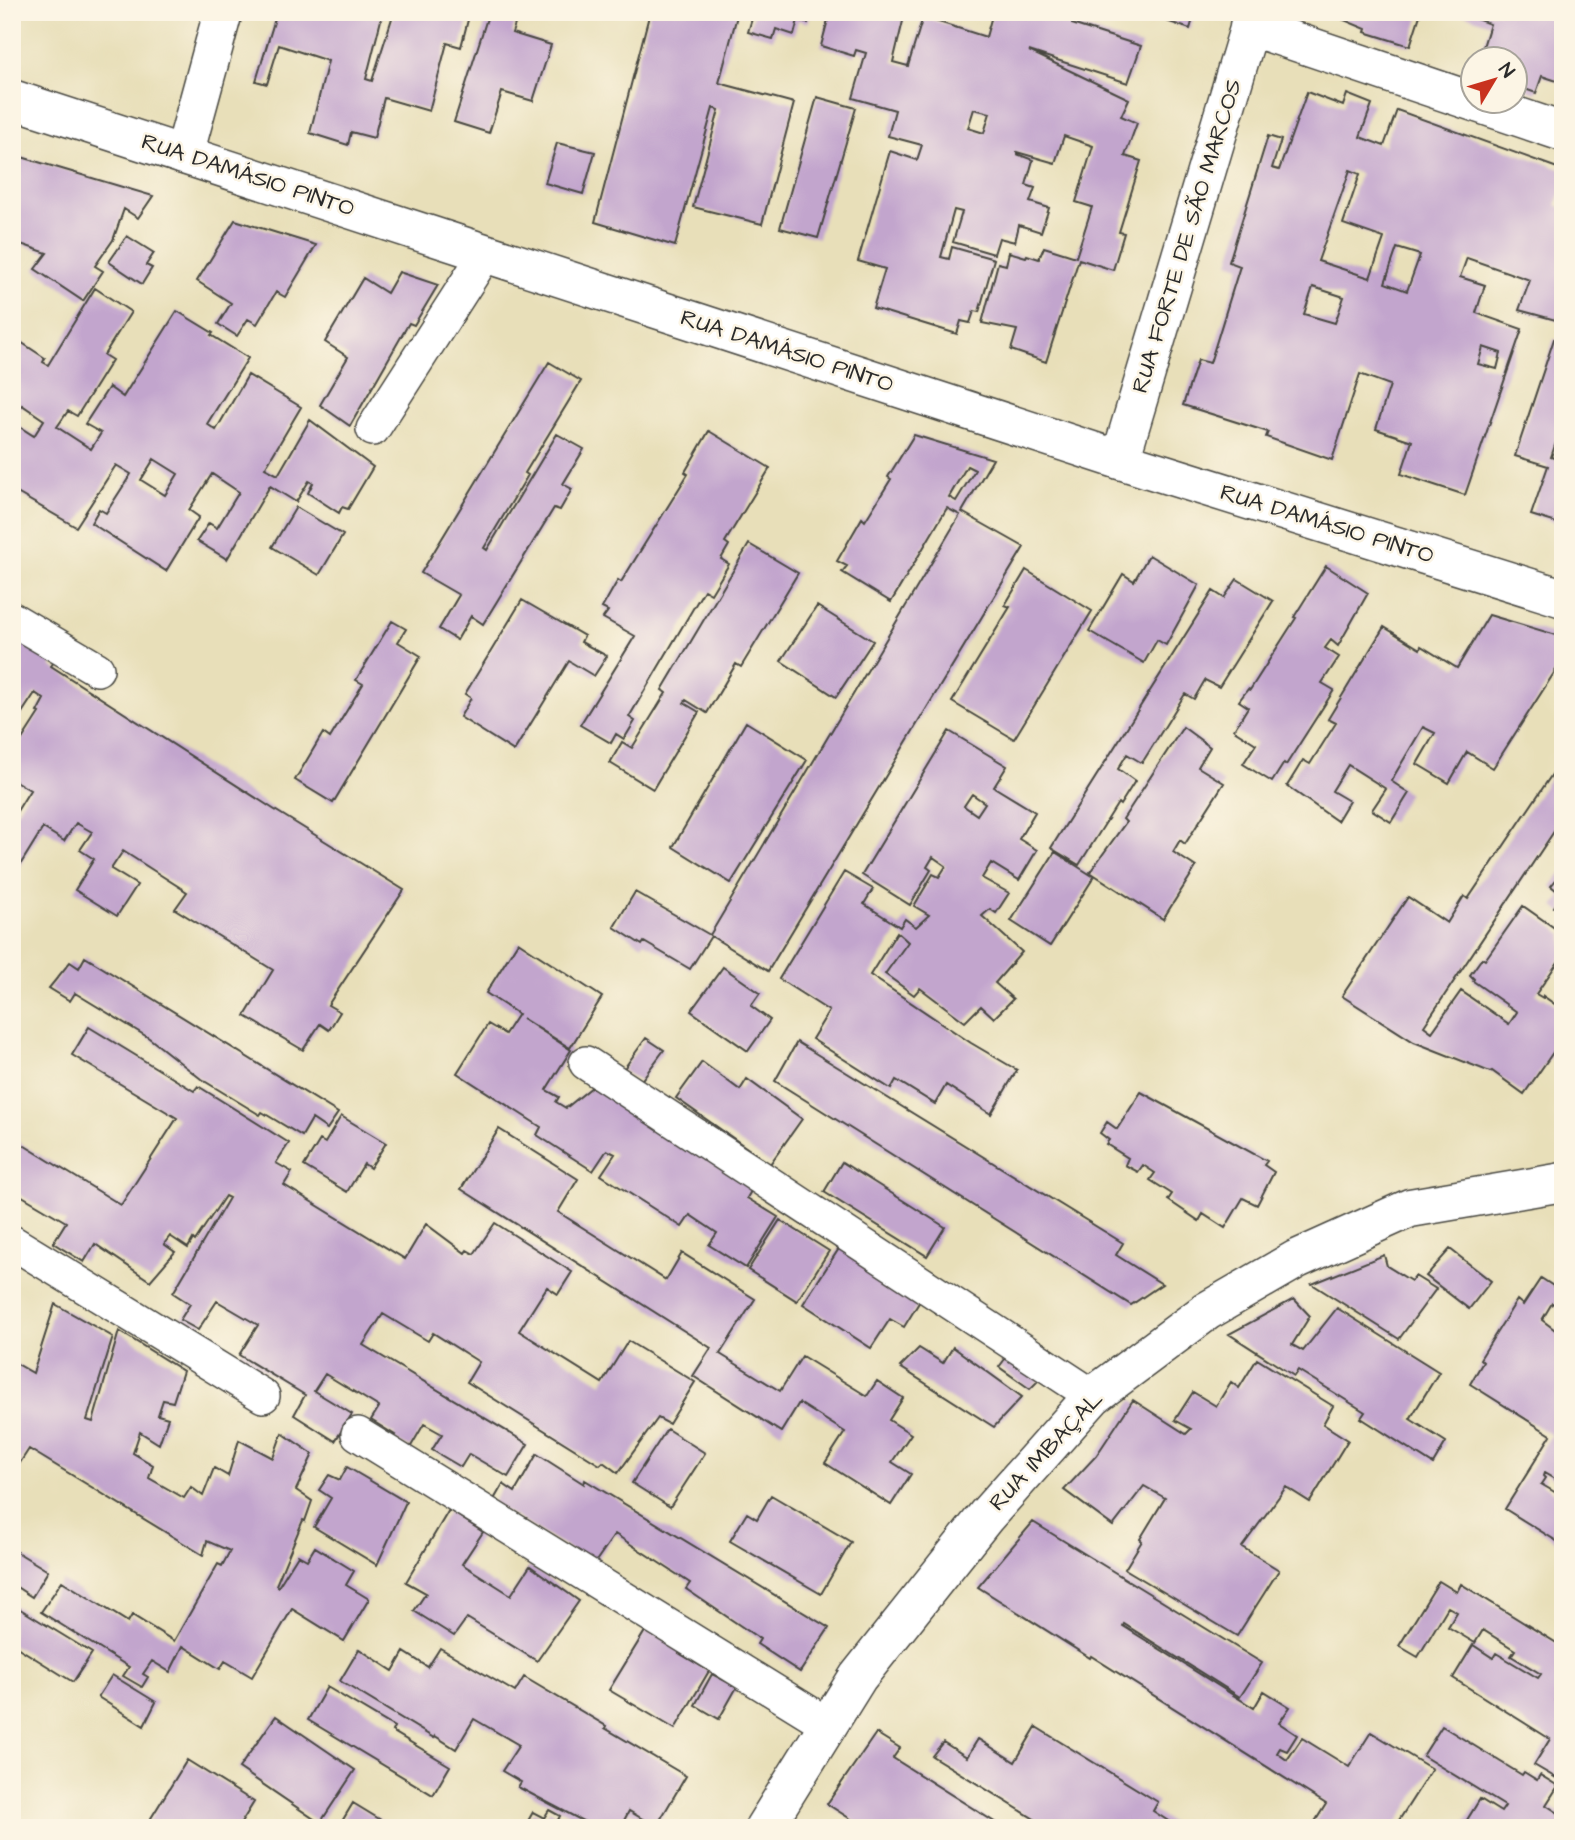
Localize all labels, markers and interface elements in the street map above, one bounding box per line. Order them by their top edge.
north arrow [1460,46,1530,116]
text: N [1492,57,1521,84]
street label: RUA FORTE DE SÃO MARCOS [1124,75,1250,397]
street label: RUA DAMÁSIO PINTO [138,126,358,224]
street label: RUA DAMÁSIO PINTO [677,302,897,400]
street label: RUA DAMÁSIO PINTO [1216,476,1438,572]
street label: RUA IMBAÇAL [982,1384,1110,1518]

